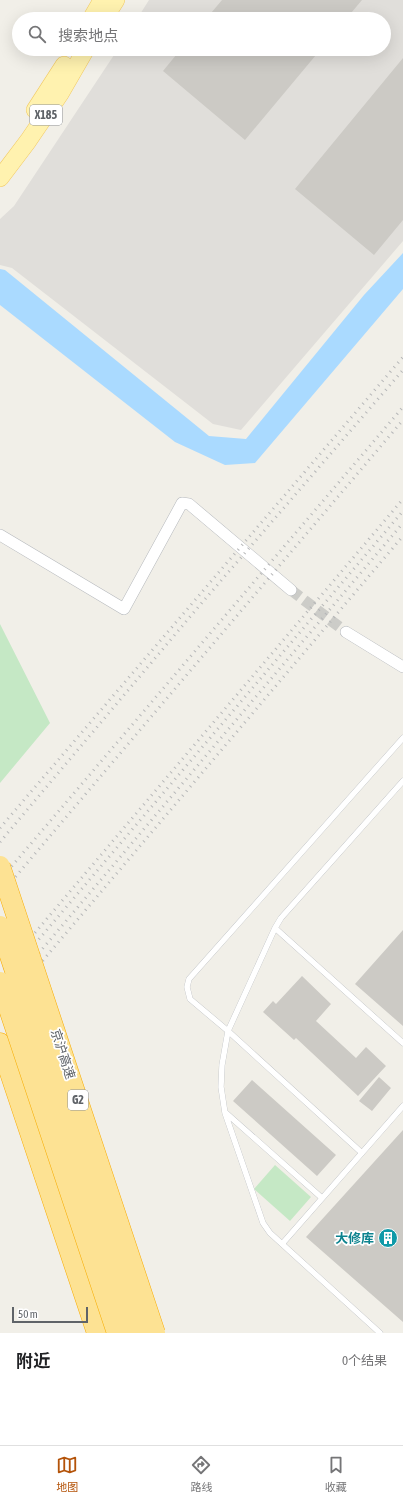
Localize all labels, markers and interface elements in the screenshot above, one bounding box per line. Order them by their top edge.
search box [12,12,391,56]
icon: search [26,23,48,45]
text: 搜索地点 [58,27,118,44]
road number: X185 [30,105,62,125]
street label: 京沪高速 [48,1027,78,1081]
road number: G2 [68,1090,88,1110]
building icon: 大修库 [377,1227,399,1249]
place label: 大修库 [335,1231,374,1246]
scale bar [12,1305,88,1324]
text: 50 m [18,1308,38,1320]
text: 附近 [16,1351,50,1371]
text: 0个结果 [342,1353,387,1368]
tab: 地图 [56,1454,78,1494]
tab: 路线 [190,1454,212,1494]
tab: 收藏 [325,1454,347,1494]

